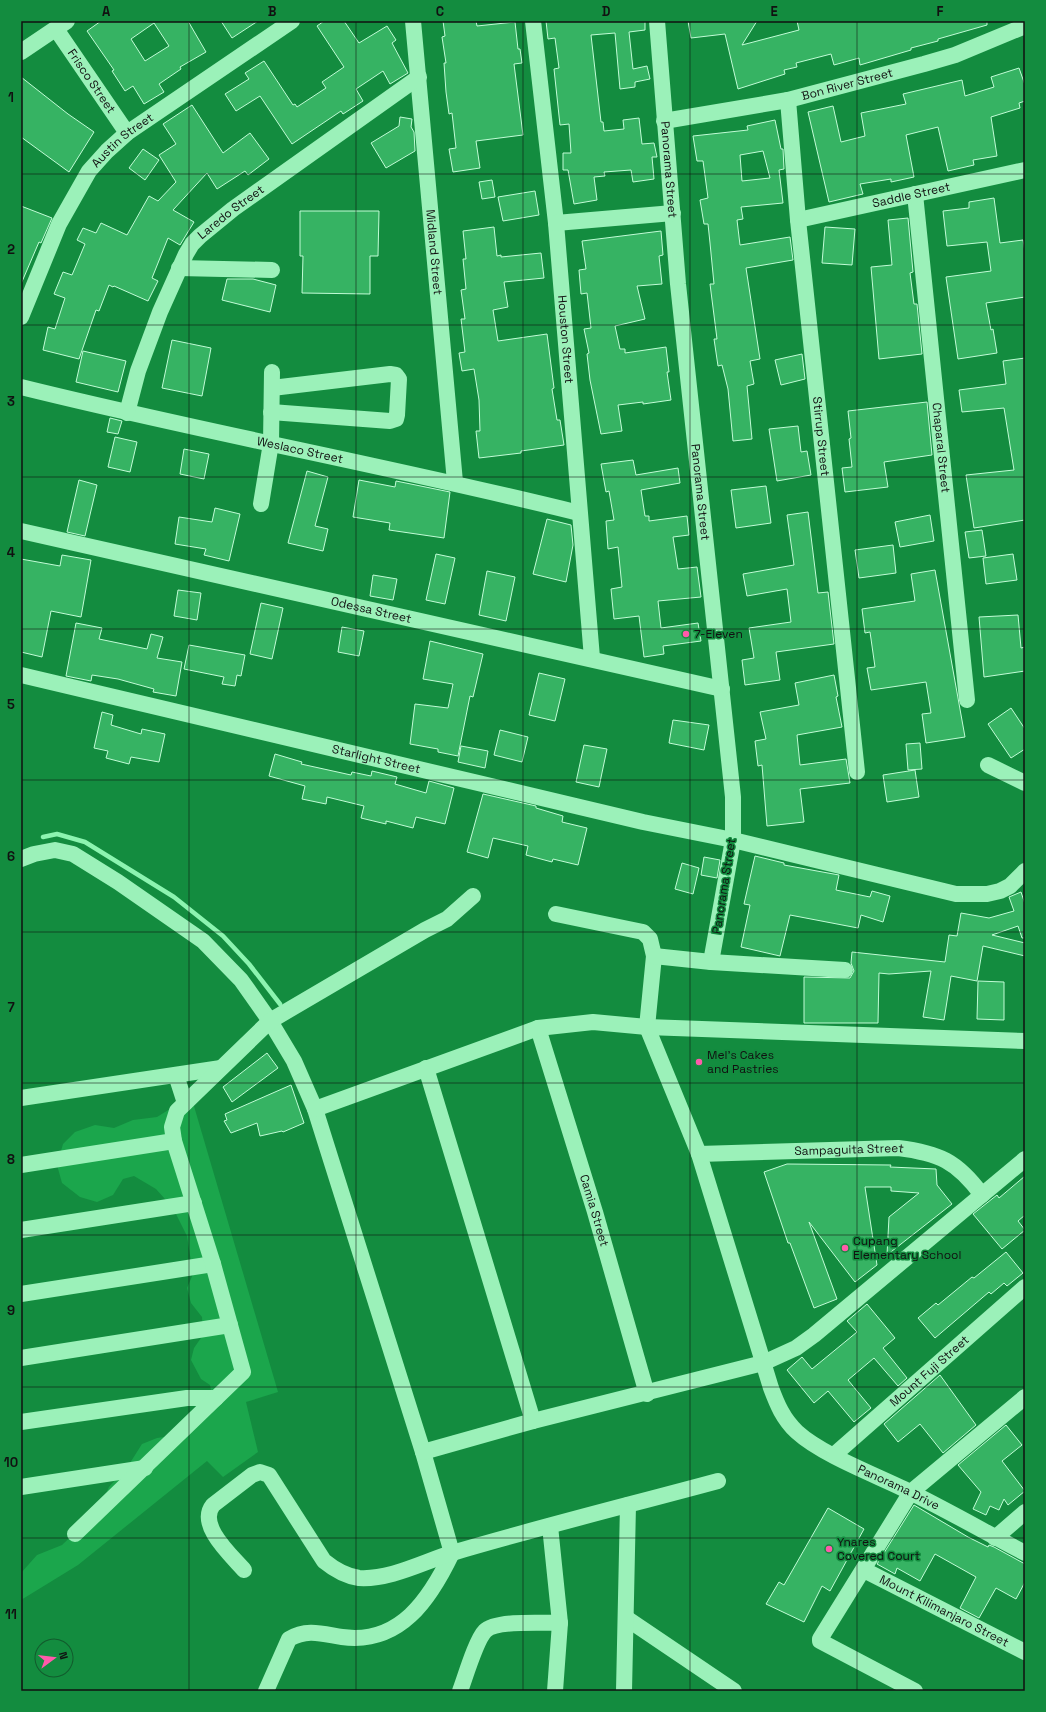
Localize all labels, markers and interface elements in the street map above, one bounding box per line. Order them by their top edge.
text: A [102,3,111,20]
text: B [268,3,277,20]
text: C [436,3,444,20]
text: D [602,3,611,20]
text: E [770,3,778,20]
text: F [937,3,944,20]
street label: Frisco Street [64,46,119,116]
street label: Bon River Street [800,65,895,104]
text: 1 [8,89,14,106]
street label: Austin Street [88,109,156,171]
street label: Panorama Street [657,121,681,219]
street label: Saddle Street [871,179,952,211]
street label: Laredo Street [194,181,267,243]
street label: Midland Street [422,209,446,296]
text: 2 [7,241,15,258]
street label: Houston Street [554,294,577,384]
text: 3 [7,393,15,410]
street label: Stirrup Street [809,396,833,477]
street label: Chaparal Street [928,402,954,494]
street label: Weslaco Street [255,433,345,467]
street label: Panorama Street [687,443,713,541]
text: 4 [7,544,15,561]
street label: Odessa Street [329,593,413,627]
place label: 7-Eleven [694,626,743,642]
marker: 7-Eleven [681,629,691,639]
text: 5 [7,696,15,713]
street label: Starlight Street [330,741,422,777]
street label: Panorama Street [709,837,739,935]
text: 6 [7,848,15,865]
text: 7 [7,999,15,1016]
place label: Mel's Cakes and Pastries [707,1047,779,1077]
marker: Mel's Cakes and Pastries [694,1057,704,1067]
street label: Sampaguita Street [794,1140,905,1159]
text: 8 [7,1151,15,1168]
street label: Camia Street [576,1172,612,1249]
place label: Cupang Elementary School [853,1233,961,1263]
marker: Cupang Elementary School [840,1243,850,1253]
text: 9 [7,1302,15,1319]
street label: Mount Fuji Street [886,1332,972,1410]
text: 10 [4,1454,18,1471]
street label: Panorama Drive [855,1461,942,1514]
place label: Ynares Covered Court [837,1534,920,1564]
marker: Ynares Covered Court [824,1544,834,1554]
street label: Mount Kilimanjaro Street [877,1571,1012,1650]
text: 11 [5,1606,17,1623]
north arrow [34,1638,74,1678]
text: N [56,1650,71,1661]

